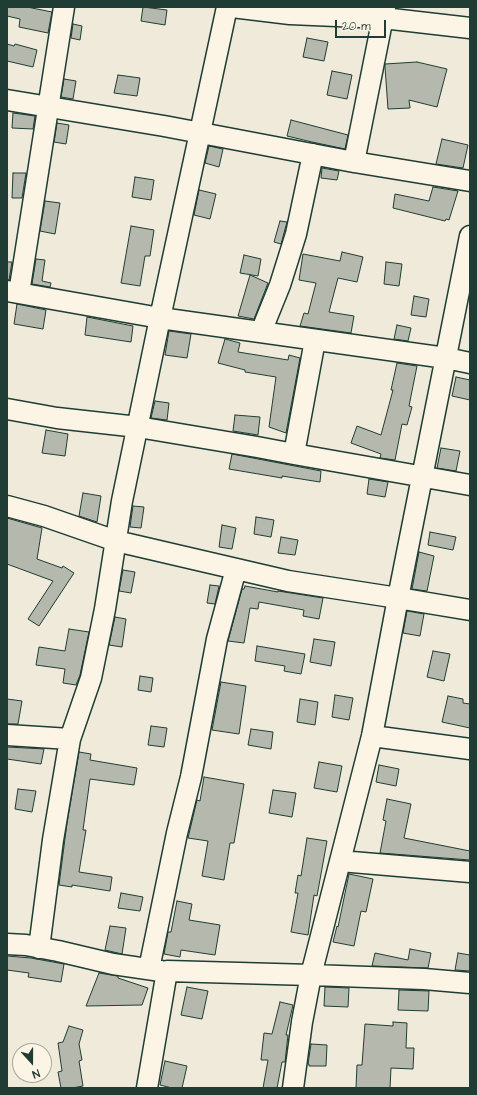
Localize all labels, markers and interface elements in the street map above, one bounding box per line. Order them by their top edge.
scale bar [337,12,388,38]
text: 20 m [342,18,371,35]
north arrow [12,1043,52,1083]
text: N [30,1065,42,1082]

